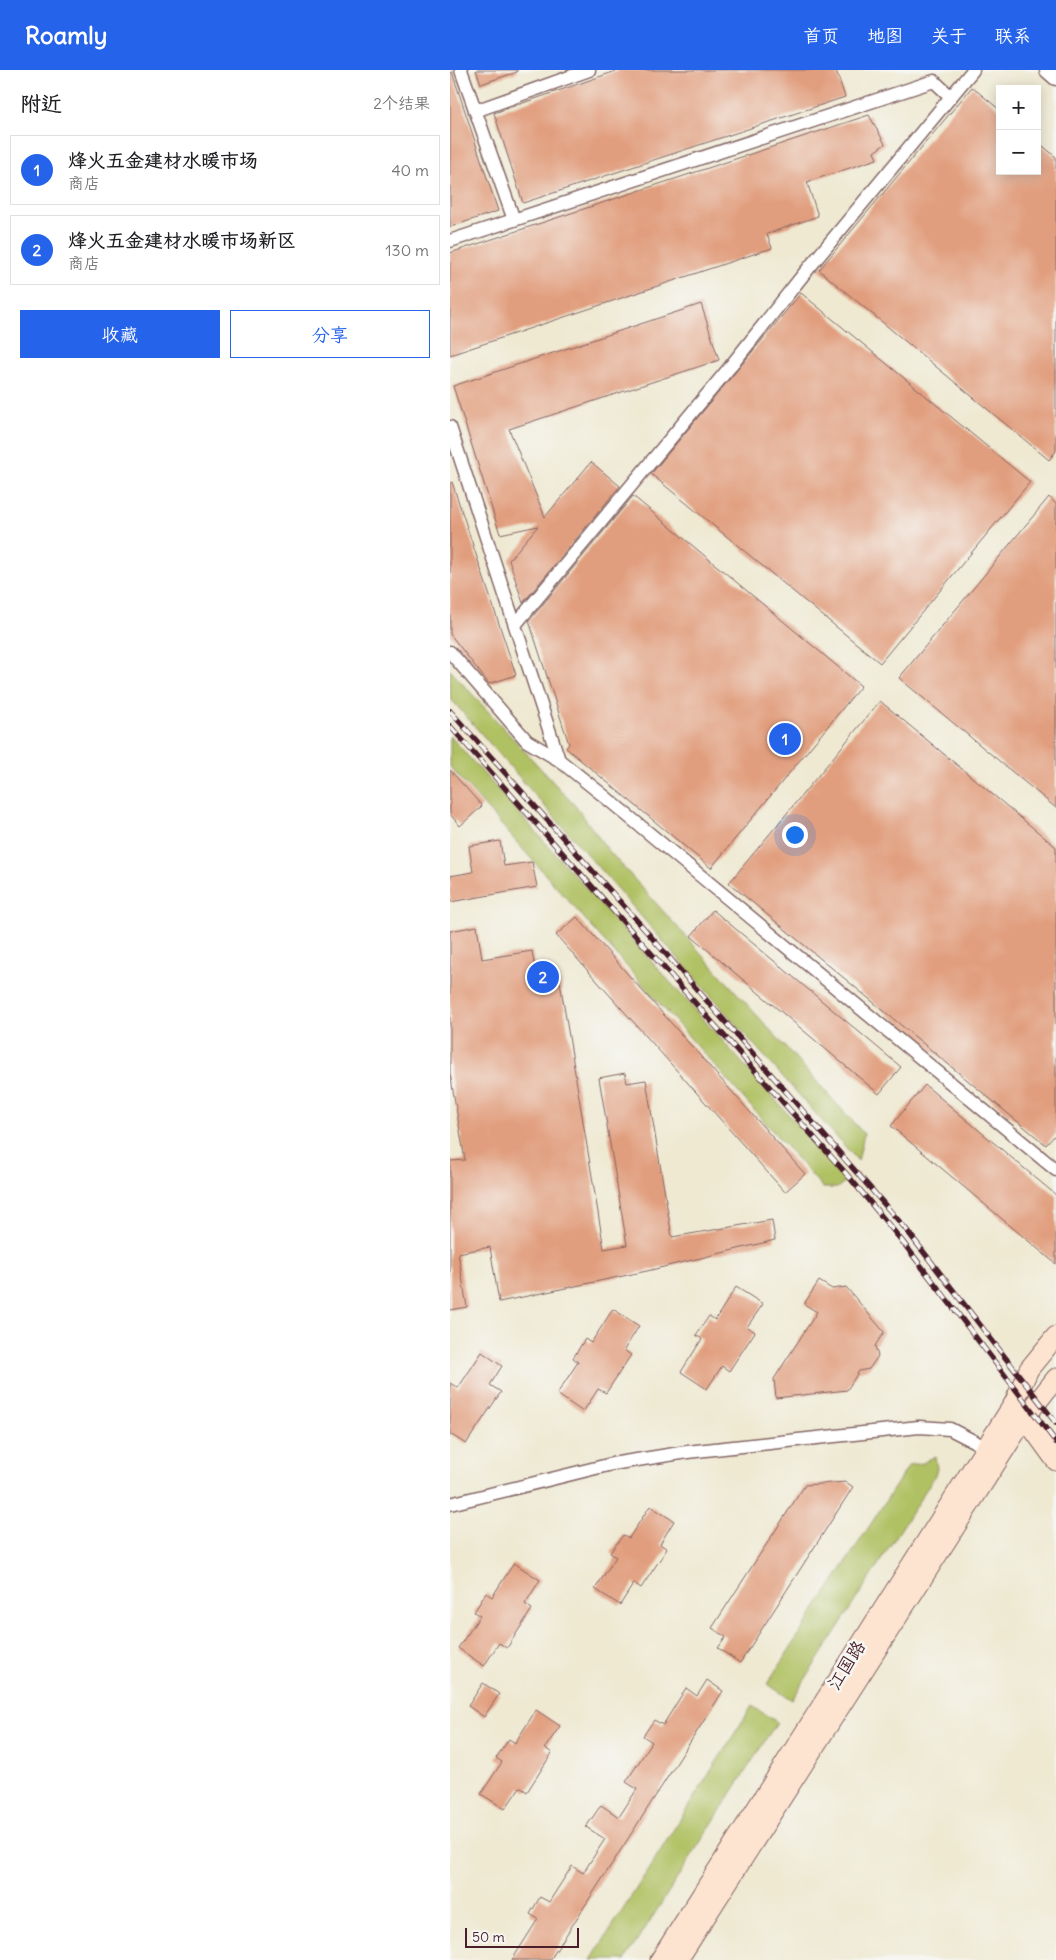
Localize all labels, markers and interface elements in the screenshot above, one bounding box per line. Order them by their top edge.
text: Roamly [25,20,107,50]
text: 首页 [803,24,839,47]
text: 地图 [867,24,903,47]
text: 关于 [931,24,967,47]
text: 联系 [995,24,1031,47]
map controls [996,85,1041,175]
button: + [996,85,1041,130]
text: 附近 [20,90,62,117]
text: 2个结果 [373,93,430,113]
button: − [996,130,1041,175]
text: 烽火五金建材水暖市场 [68,148,258,172]
text: 1 [34,160,40,180]
text: 40 m [391,160,429,180]
text: 商店 [68,173,100,193]
text: 烽火五金建材水暖市场新区 [68,228,296,252]
text: 2 [33,240,41,260]
text: 130 m [385,240,429,260]
text: 商店 [68,253,100,273]
button: 收藏 [20,310,220,358]
button: 分享 [230,310,430,358]
pin: 1 [769,720,801,758]
your location [782,822,808,848]
pin: 2 [527,958,559,996]
street label: 江国路 [822,1636,870,1694]
scale bar [465,1925,579,1948]
text: 50 m [472,1928,505,1946]

